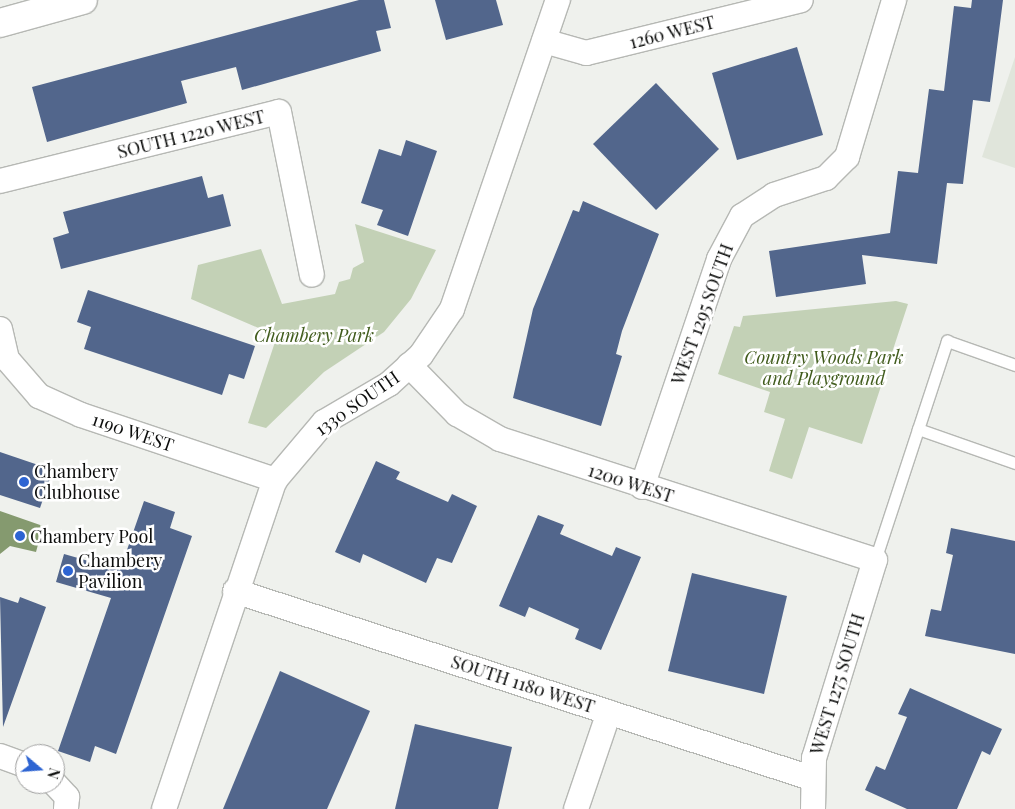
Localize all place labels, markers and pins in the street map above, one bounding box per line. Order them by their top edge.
place label: Chambery Clubhouse [34,461,120,504]
marker: Chambery Clubhouse [18,476,30,488]
place label: Chambery Pool [30,525,154,547]
marker: Chambery Pool [14,530,26,542]
place label: Chambery Pavilion [78,550,162,592]
marker: Chambery Pavilion [62,565,74,577]

